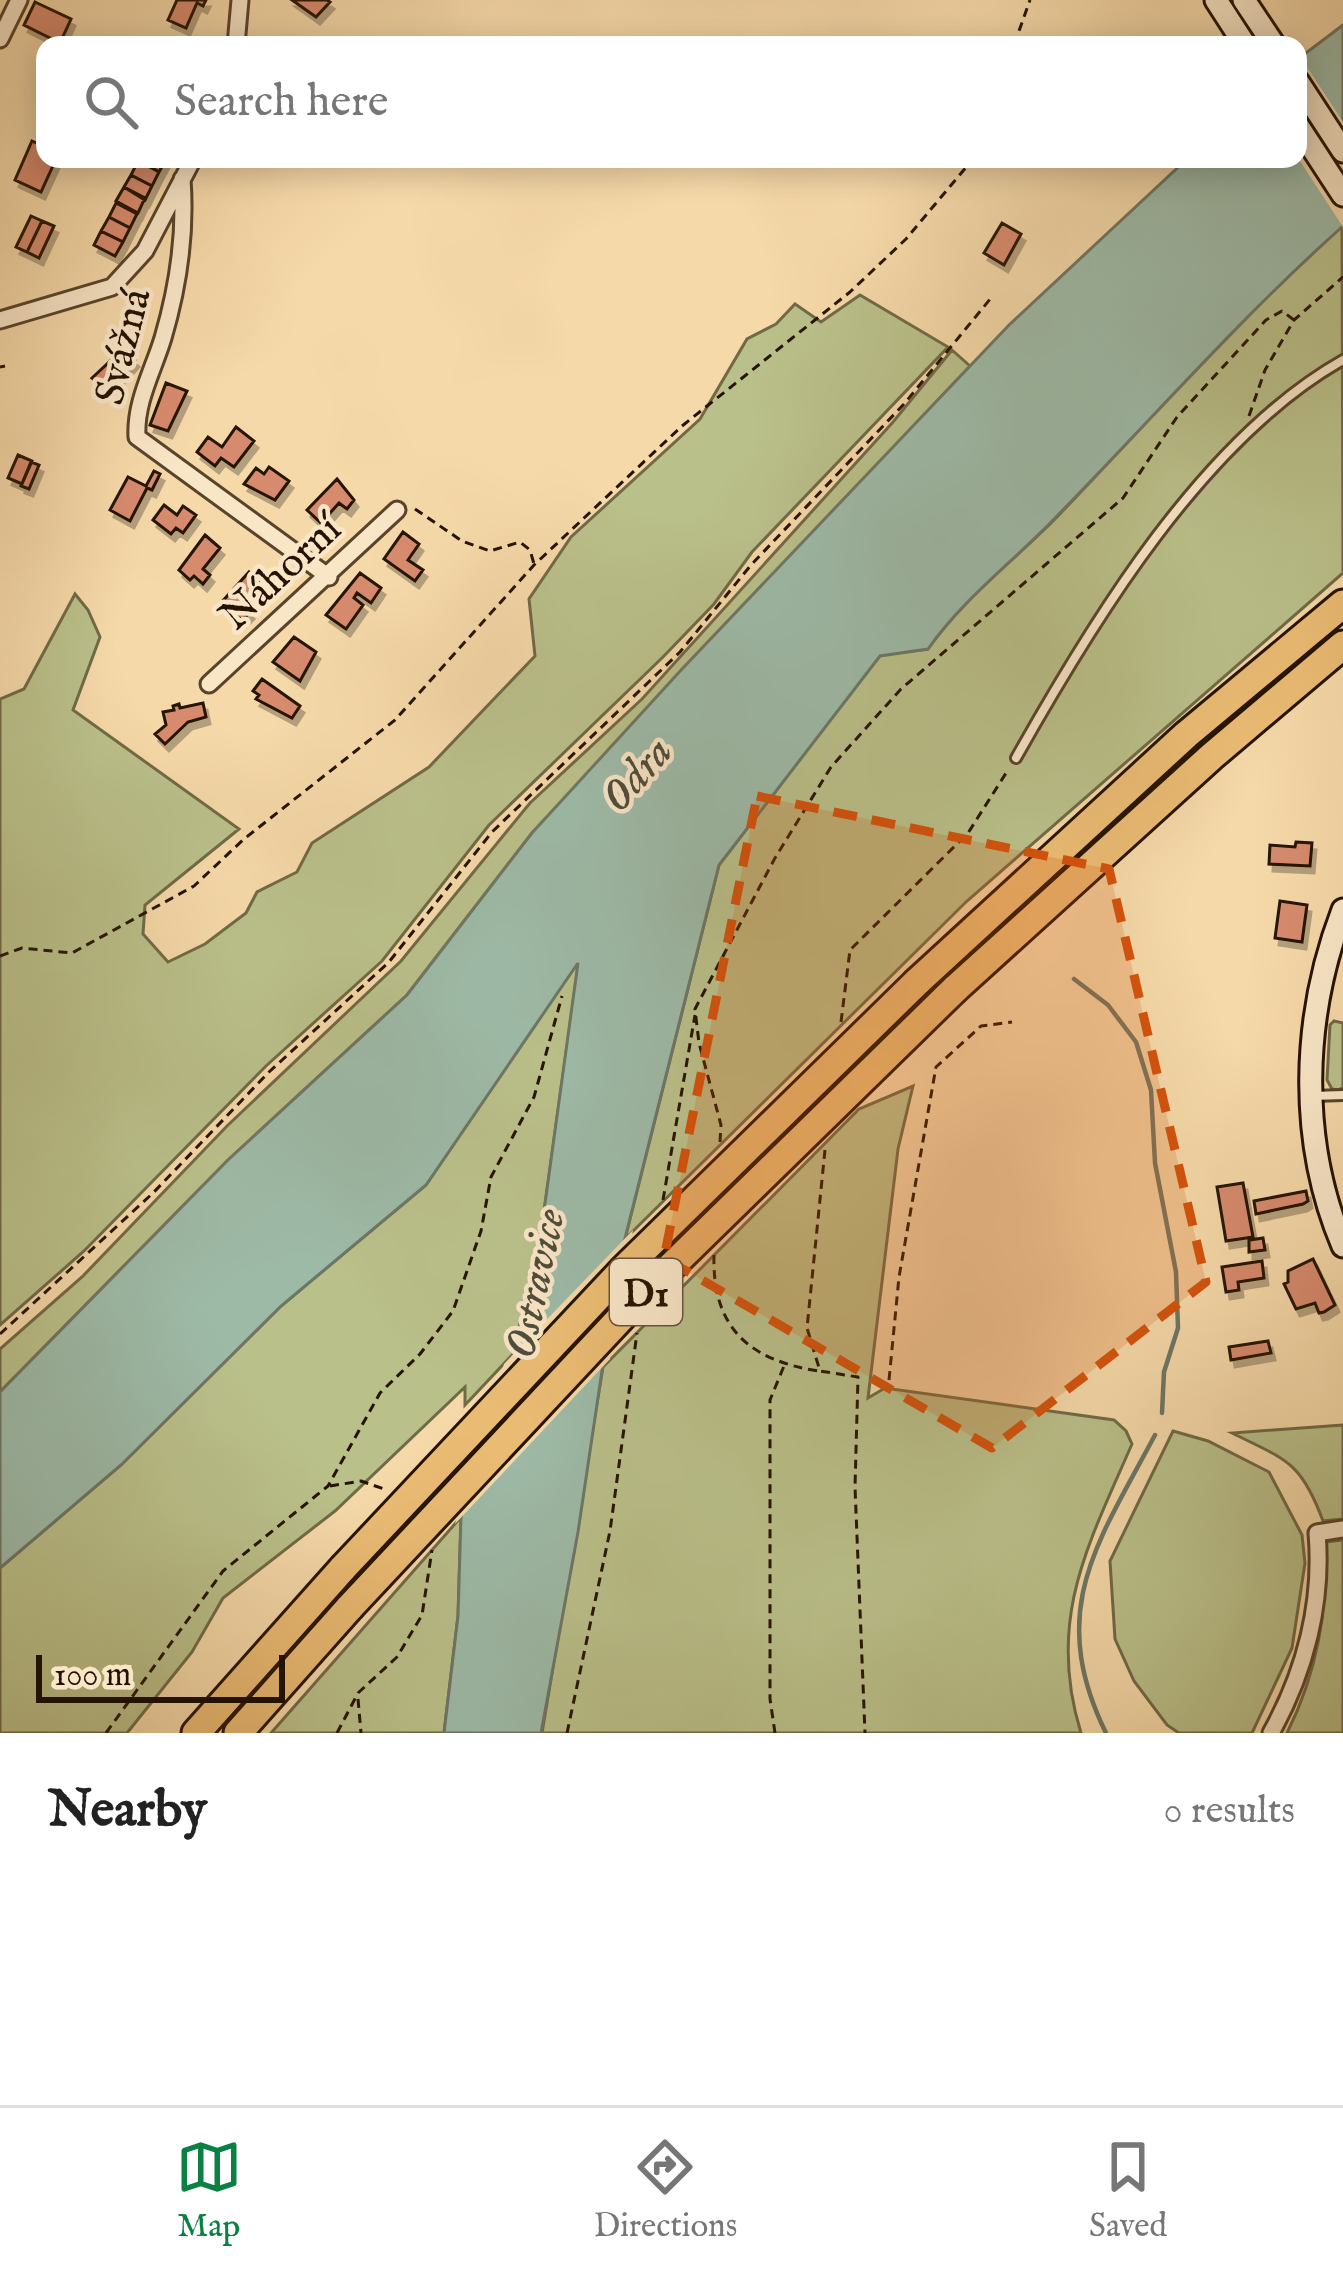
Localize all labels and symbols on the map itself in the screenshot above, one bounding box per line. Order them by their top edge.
street label: Svážná [84,282,165,410]
street label: Náhorní [210,502,355,643]
water label: Odra [589,725,686,825]
water label: Ostravice [493,1204,580,1364]
road number: D1 [610,1259,682,1325]
scale bar [36,1649,285,1702]

